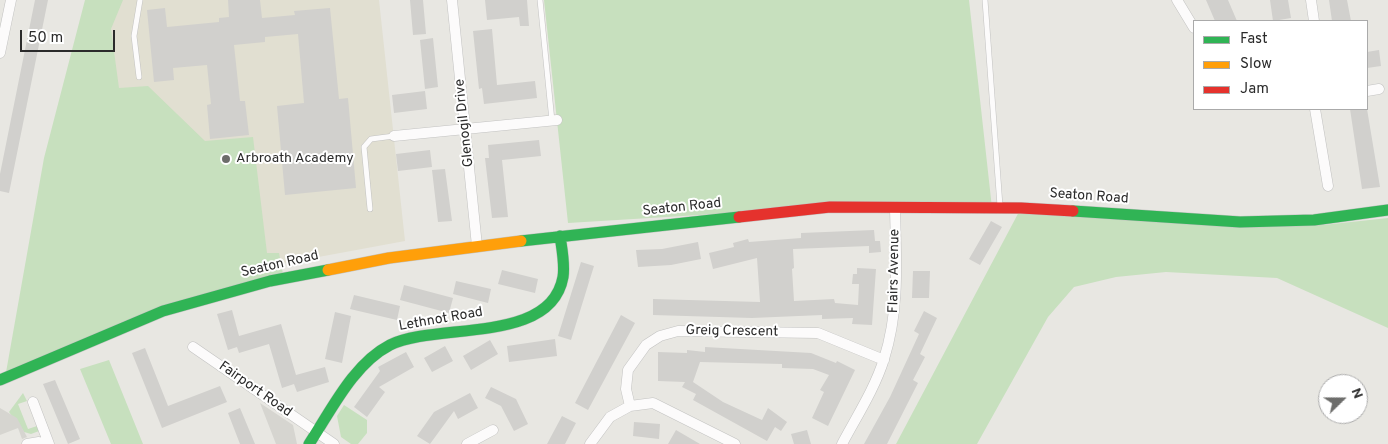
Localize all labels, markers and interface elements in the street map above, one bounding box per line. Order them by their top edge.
scale bar [22,20,118,52]
legend [1193,20,1368,110]
text: 50 m [28,29,63,48]
text: Fast [1240,30,1268,49]
text: Slow [1240,55,1272,74]
street label: Glenogil Drive [452,78,478,168]
text: Jam [1240,80,1269,99]
place label: Arbroath Academy [236,151,354,167]
marker: Arbroath Academy [220,153,232,165]
street label: Seaton Road [1049,186,1129,208]
street label: Seaton Road [642,196,722,220]
street label: Flairs Avenue [886,229,904,313]
street label: Seaton Road [240,248,320,282]
street label: Lethnot Road [398,304,484,336]
street label: Greig Crescent [686,323,778,341]
street label: Fairport Road [215,359,295,421]
north arrow [1318,374,1368,424]
text: N [1347,386,1366,401]

